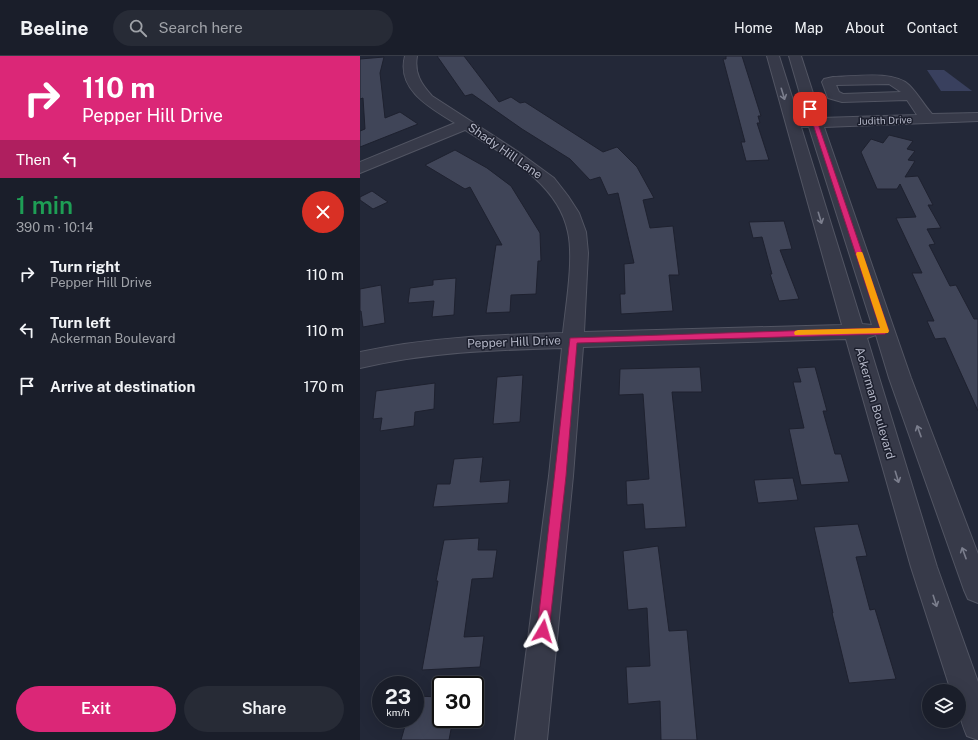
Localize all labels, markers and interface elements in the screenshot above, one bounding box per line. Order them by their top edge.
search box [113,10,393,46]
text: Beeline [20,17,89,39]
icon: search [127,17,149,39]
text: Search here [159,19,243,36]
text: Home [734,20,773,36]
text: Map [795,20,823,36]
text: About [845,20,885,36]
text: Contact [907,20,958,36]
text: 110 m [82,71,155,104]
icon: right [16,72,68,124]
one-way arrow [780,87,787,100]
pin [793,92,827,126]
icon: arrive [799,98,821,120]
text: Pepper Hill Drive [82,105,223,126]
street label: Judith Drive [858,113,913,127]
street label: Shady Hill Lane [465,120,545,182]
icon: left [59,148,81,170]
text: Then [16,151,51,168]
text: 1 min [16,191,73,219]
button: close [302,191,344,233]
one-way arrow [817,212,824,225]
text: 390 m · 10:14 [16,220,93,235]
text: Turn right [50,258,120,275]
icon: right [16,263,38,285]
text: 110 m [306,266,344,283]
text: Pepper Hill Drive [50,275,152,290]
text: Turn left [50,314,111,331]
icon: left [16,319,38,341]
text: 110 m [306,322,344,339]
text: Ackerman Boulevard [50,331,175,346]
street label: Pepper Hill Drive [467,333,561,351]
street label: Ackerman Boulevard [852,345,898,461]
icon: arrive [16,375,38,397]
text: Arrive at destination [50,378,195,395]
text: 170 m [303,378,344,395]
one-way arrow [915,426,923,438]
one-way arrow [894,470,901,483]
one-way arrow [960,548,968,560]
one-way arrow [932,595,939,608]
position arrow [522,610,564,652]
speed limit sign: 30 [432,676,484,728]
map controls [922,684,966,728]
button: layers [922,684,966,728]
text: 23 [385,685,411,709]
button: Exit [16,686,176,732]
button: Share [184,686,344,732]
text: km/h [386,706,410,718]

